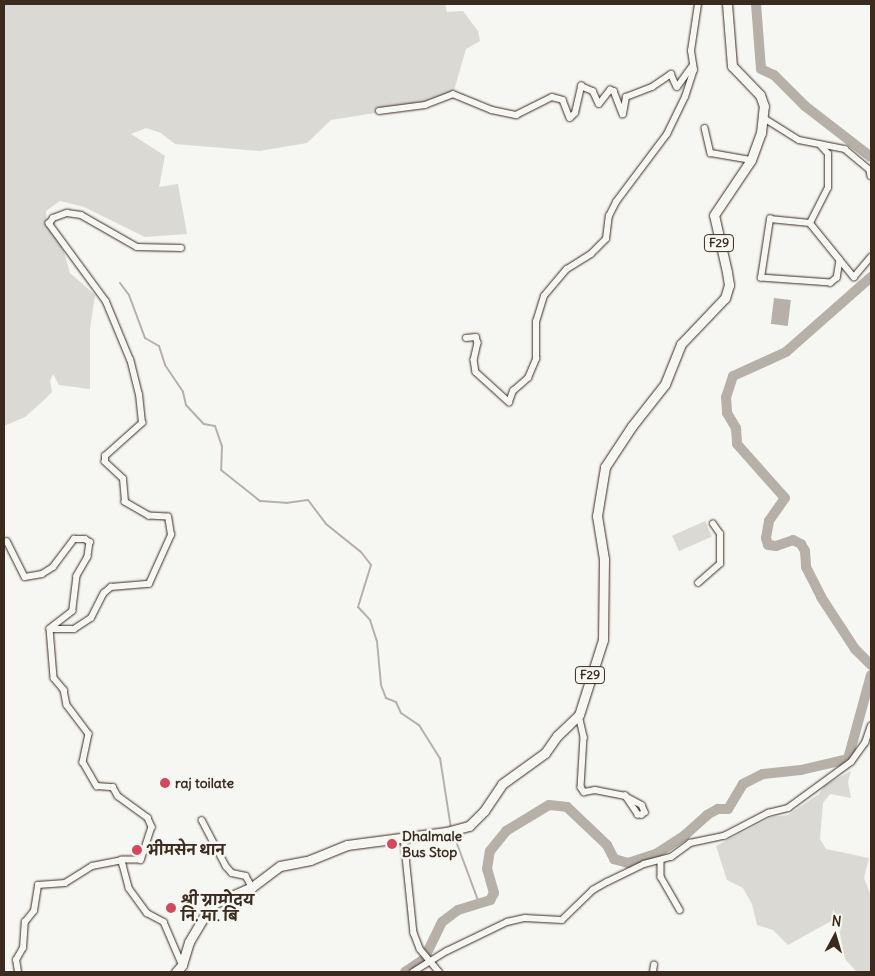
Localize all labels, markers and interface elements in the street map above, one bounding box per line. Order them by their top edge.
road number: F29 [703,234,735,252]
road number: F29 [574,666,606,684]
place label: raj toilate [175,775,234,791]
marker: raj toilate [159,777,171,789]
place label: Dhalmale Bus Stop [402,828,462,860]
marker: Dhalmale Bus Stop [386,838,398,850]
place label: भीमसेन थान [147,842,225,858]
marker: भीमसेन थान [131,844,143,856]
place label: श्री ग्रामोदय नि. मा. बि [181,892,254,924]
marker: श्री ग्रामोदय नि. मा. बि [165,902,177,914]
north arrow [810,911,860,961]
text: N [831,912,842,931]

